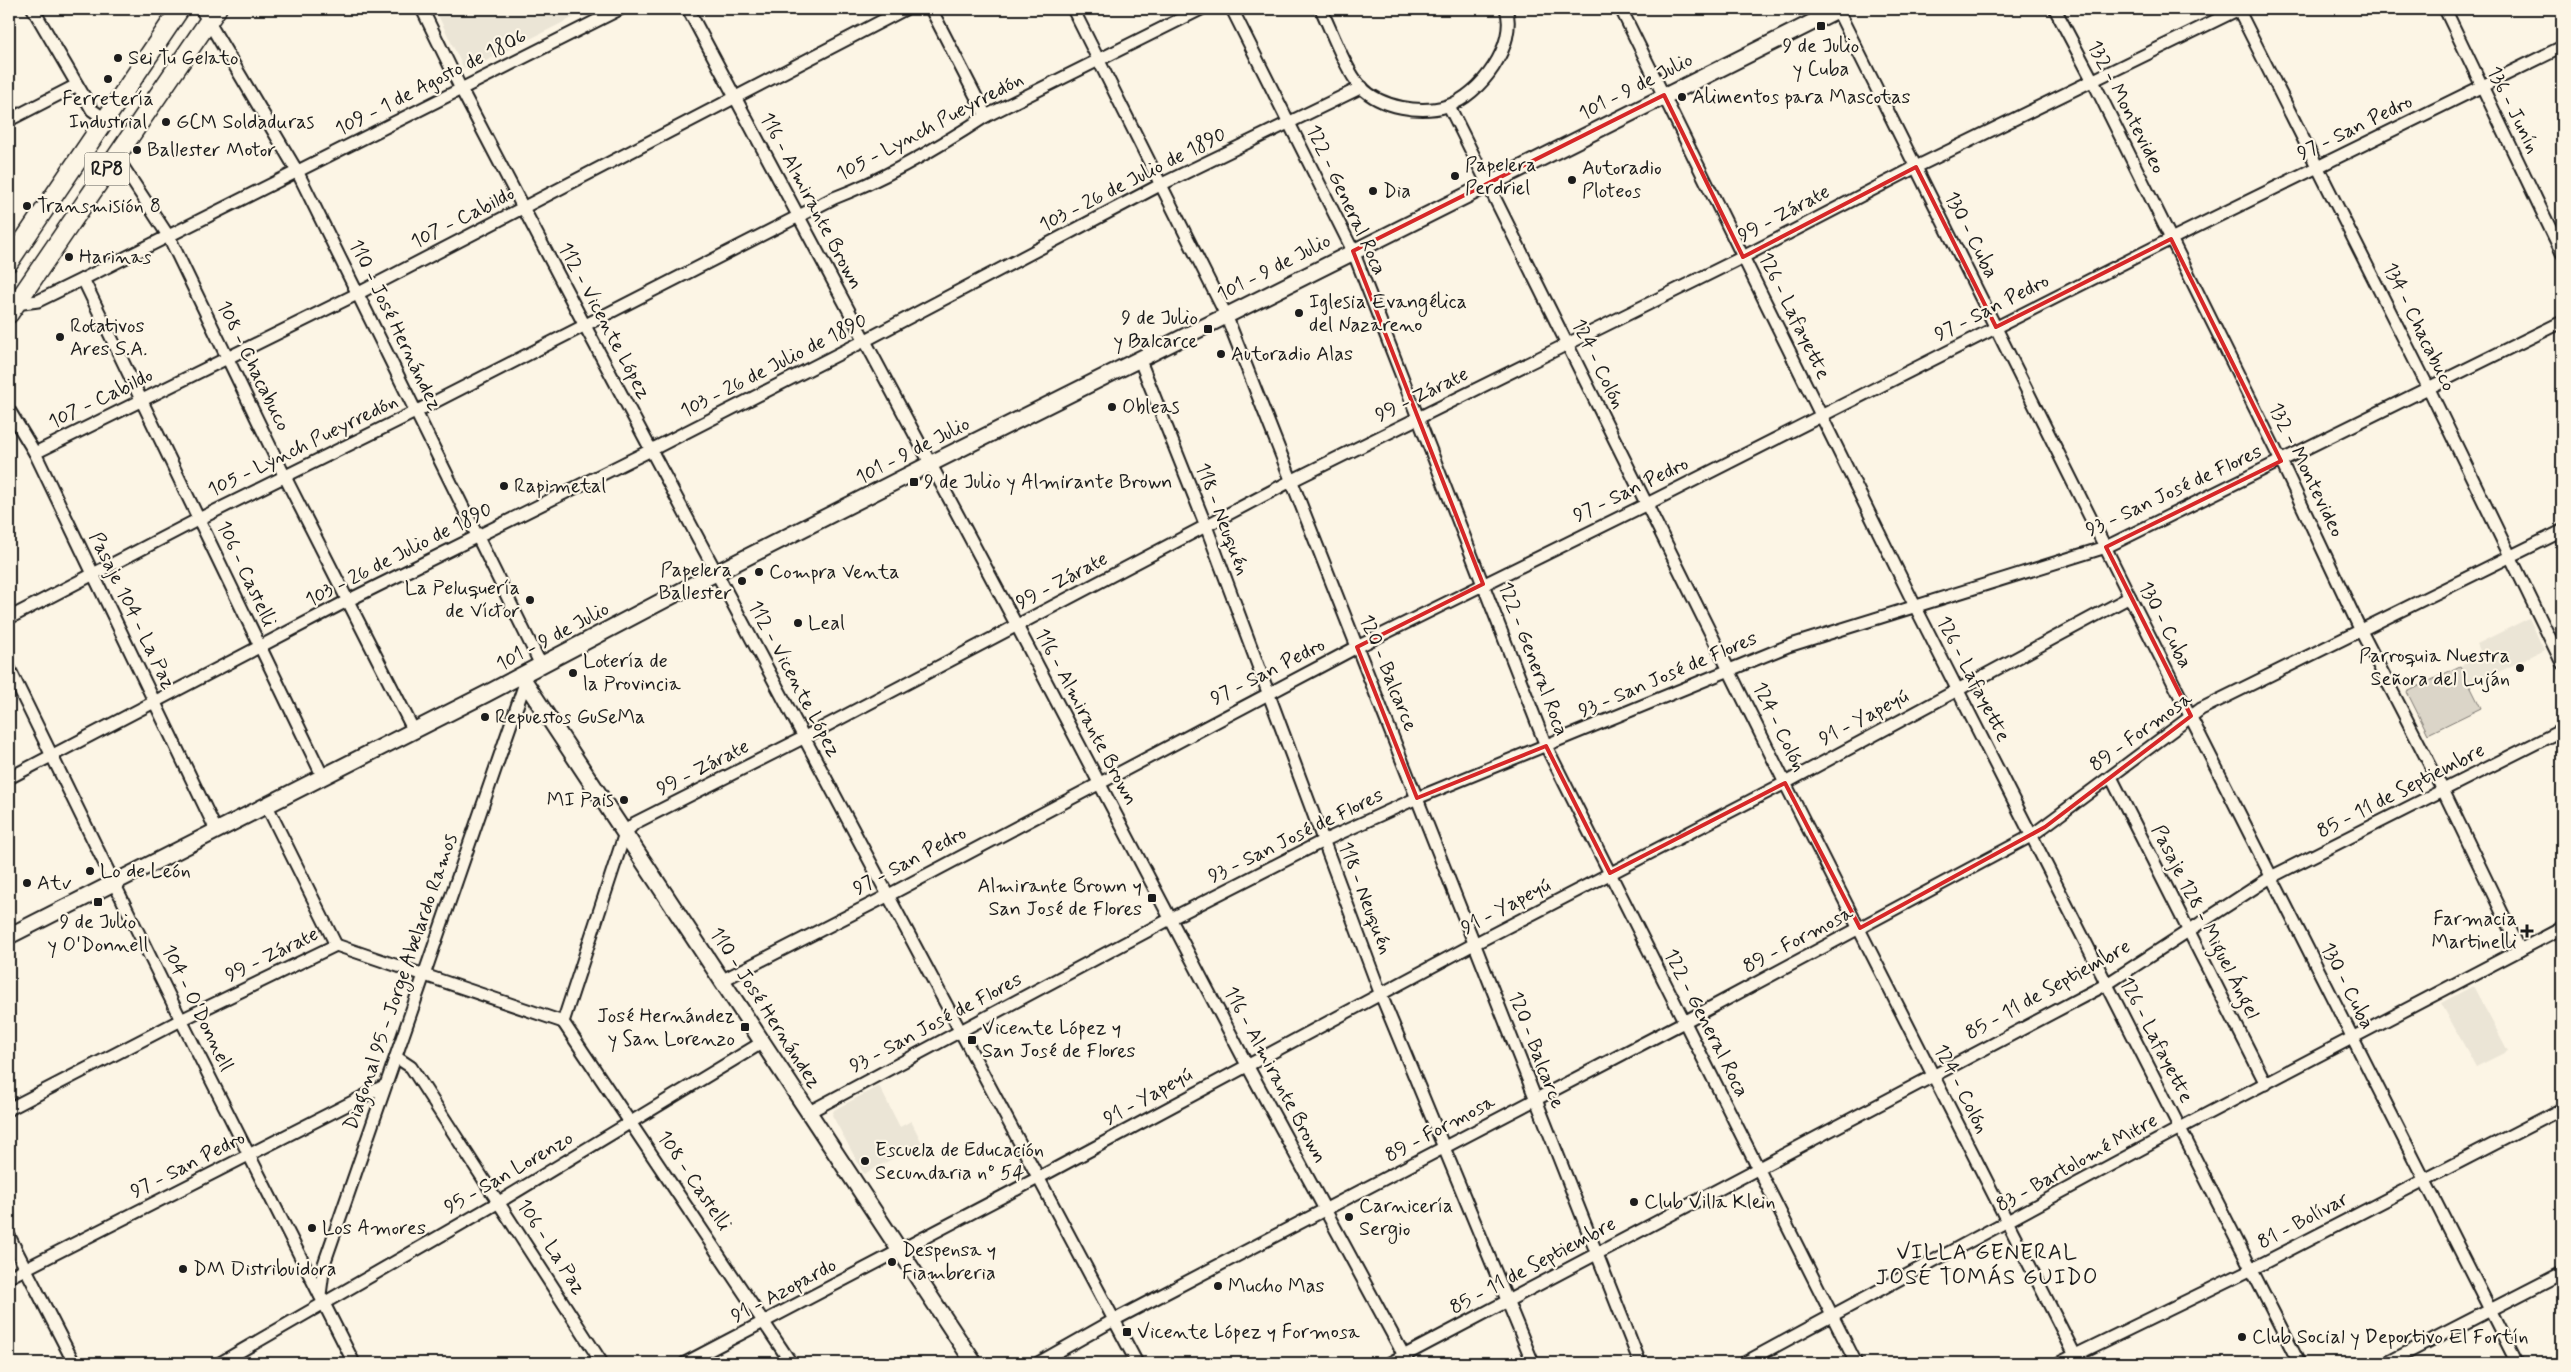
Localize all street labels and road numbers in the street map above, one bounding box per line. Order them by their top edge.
street label: 109 - 1 de Agosto de 1806 [331,23,531,143]
street label: 132 - Montevideo [2081,36,2171,178]
street label: 101 - 9 de Julio [1574,47,1698,127]
street label: 136 - Junín [2480,62,2546,158]
street label: 105 - Lynch Pueyrredón [832,66,1028,188]
street label: 97 - San Pedro [2293,88,2417,168]
street label: 116 - Almirante Brown [753,108,869,294]
street label: 122 - General Roca [1299,120,1393,280]
street label: 103 - 26 de Julio de 1890 [1035,121,1231,239]
road number: RP8 [84,152,130,185]
street label: 99 - Zárate [1733,178,1835,250]
street label: 107 - Cabildo [406,180,520,256]
street label: 130 - Cuba [1938,187,2004,283]
street label: 101 - 9 de Julio [1212,228,1336,308]
street label: 110 - José Hernández [342,235,448,415]
street label: 112 - Vicente López [551,238,657,404]
street label: 126 - Lafayette [1752,248,1836,384]
street label: 134 - Chacabuco [2376,258,2462,396]
street label: 97 - San Pedro [1930,268,2054,348]
street label: 108 - Chacabuco [210,296,296,436]
street label: 103 - 26 de Julio de 1890 [676,307,872,425]
street label: 124 - Colón [1565,314,1631,414]
street label: 99 - Zárate [1371,361,1473,429]
street label: 107 - Cabildo [44,362,158,436]
street label: 105 - Lynch Pueyrredón [203,388,403,504]
street label: 132 - Montevideo [2262,398,2350,542]
street label: 101 - 9 de Julio [851,411,975,491]
street label: 93 - San José de Flores [2081,438,2267,544]
street label: 97 - San Pedro [1569,450,1693,530]
street label: 118 - Neuquén [1188,459,1256,579]
street label: 103 - 26 de Julio de 1890 [301,496,497,614]
street label: 106 - Castelli [210,516,282,632]
street label: Pasaje 104 - La Paz [82,528,182,694]
street label: 99 - Zárate [1011,545,1113,617]
street label: 130 - Cuba [2132,577,2198,673]
street label: 122 - General Roca [1491,578,1575,740]
street label: 101 - 9 de Julio [492,596,614,678]
street label: 112 - Vicente López [741,596,847,762]
street label: 120 - Balcarce [1352,611,1424,735]
street label: 126 - Lafayette [1930,611,2016,747]
street label: 116 - Almirante Brown [1028,624,1144,810]
street label: 93 - San José de Flores [1575,625,1762,725]
street label: 97 - San Pedro [1206,632,1330,712]
street label: 124 - Colón [1746,677,1812,777]
street label: 91 - Yapeyú [1815,683,1913,753]
street label: 89 - Formosa [2084,685,2199,778]
street label: 99 - Zárate [652,733,754,803]
street label: 85 - 11 de Septiembre [2312,737,2490,845]
street label: 93 - San José de Flores [1204,782,1388,890]
street label: 97 - San Pedro [849,820,971,902]
street label: Pasaje 128 - Miguel Ángel [2143,820,2266,1025]
street label: Diagonal 95 - Jorge Abelardo Ramos [337,830,466,1134]
street label: 118 - Neuquén [1331,838,1399,958]
street label: 91 - Yapeyú [1457,872,1555,942]
street label: 89 - Formosa [1738,899,1859,980]
street label: 99 - Zárate [221,921,323,989]
street label: 110 - José Hernández [703,922,827,1094]
street label: 85 - 11 de Septiembre [1961,933,2135,1047]
street label: 130 - Cuba [2314,938,2380,1034]
street label: 104 - O'Donnell [155,940,239,1076]
street label: 122 - General Roca [1657,944,1755,1102]
street label: 93 - San José de Flores [845,966,1027,1080]
street label: 126 - Lafayette [2113,972,2199,1108]
street label: 116 - Almirante Brown [1217,982,1333,1168]
street label: 120 - Balcarce [1501,987,1571,1113]
street label: 124 - Colón [1927,1040,1995,1138]
street label: 91 - Yapeyú [1099,1062,1197,1132]
street label: 89 - Formosa [1380,1088,1501,1169]
street label: 83 - Bartolomé Mitre [1991,1107,2163,1219]
street label: 97 - San Pedro [126,1125,250,1205]
street label: 95 - San Lorenzo [440,1125,578,1221]
street label: 108 - Castelli [650,1125,738,1237]
street label: 81 - Bolívar [2253,1185,2354,1256]
street label: 106 - La Paz [510,1194,592,1300]
street label: 85 - 11 de Septiembre [1445,1211,1621,1321]
street label: 91 - Azopardo [726,1252,842,1330]

